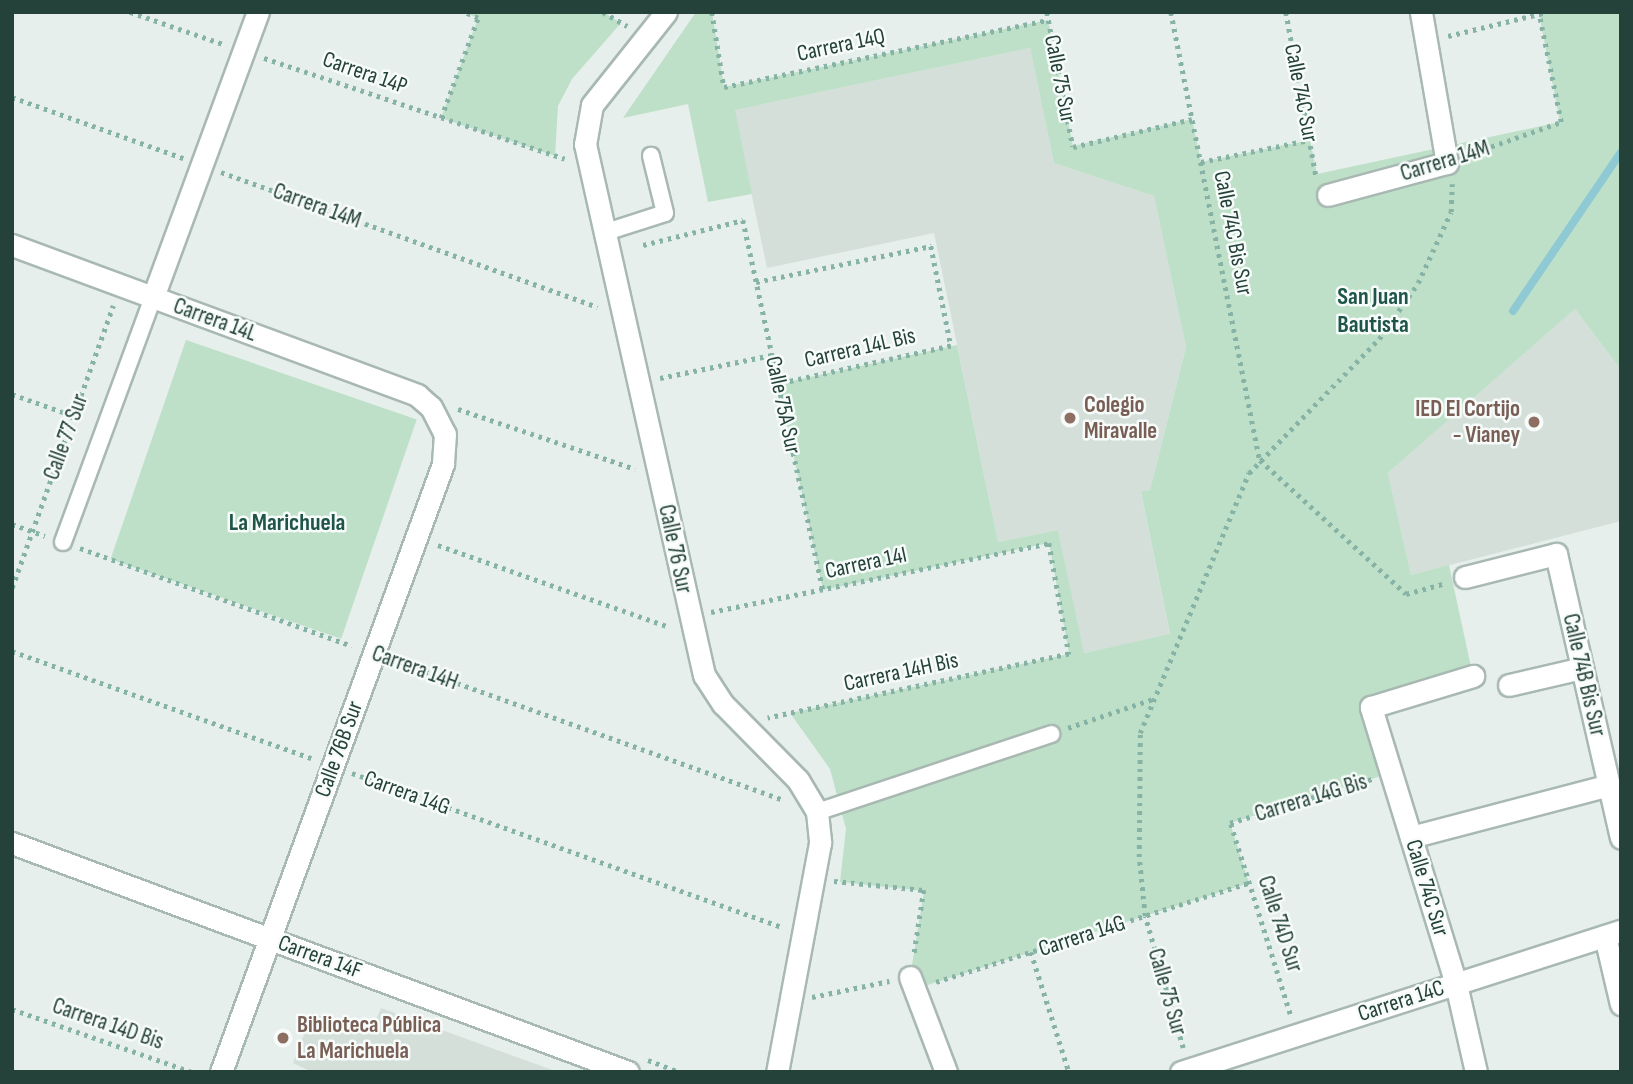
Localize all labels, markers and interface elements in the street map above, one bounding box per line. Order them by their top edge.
street label: Carrera 14Q [794,22,888,68]
street label: Calle 75 Sur [1038,33,1082,125]
street label: Calle 74C Sur [1278,41,1324,145]
street label: Carrera 14P [319,46,411,100]
street label: Carrera 14M [1397,134,1493,188]
street label: Calle 74C Bis Sur [1207,169,1259,297]
street label: Carrera 14M [269,177,365,235]
district label: San Juan Bautista [1337,283,1409,339]
street label: Carrera 14L [170,292,260,348]
street label: Carrera 14L Bis [802,322,918,374]
street label: Calle 75A Sur [759,354,807,456]
street label: Calle 77 Sur [38,390,94,484]
place label: Colegio Miravalle [1084,391,1157,445]
place label: IED El Cortijo - Vianey [1415,395,1520,449]
marker: Colegio Miravalle [1062,410,1078,426]
marker: IED El Cortijo - Vianey [1526,414,1542,430]
street label: Calle 76 Sur [652,502,698,596]
district label: La Marichuela [229,509,345,537]
street label: Carrera 14I [823,541,909,585]
street label: Calle 74B Bis Sur [1556,611,1612,739]
street label: Carrera 14H [368,640,462,696]
street label: Carrera 14H Bis [841,646,961,698]
street label: Calle 76B Sur [309,697,369,801]
street label: Carrera 14G [360,765,454,821]
street label: Carrera 14G Bis [1251,768,1371,828]
street label: Calle 74C Sur [1399,836,1455,940]
street label: Calle 74D Sur [1251,872,1309,976]
street label: Carrera 14G [1035,909,1129,963]
street label: Carrera 14F [274,929,366,985]
street label: Calle 75 Sur [1141,945,1193,1039]
street label: Carrera 14C [1354,974,1448,1028]
street label: Carrera 14D Bis [49,992,167,1056]
place label: Biblioteca Pública La Marichuela [297,1011,441,1065]
marker: Biblioteca Pública La Marichuela [275,1030,291,1046]

